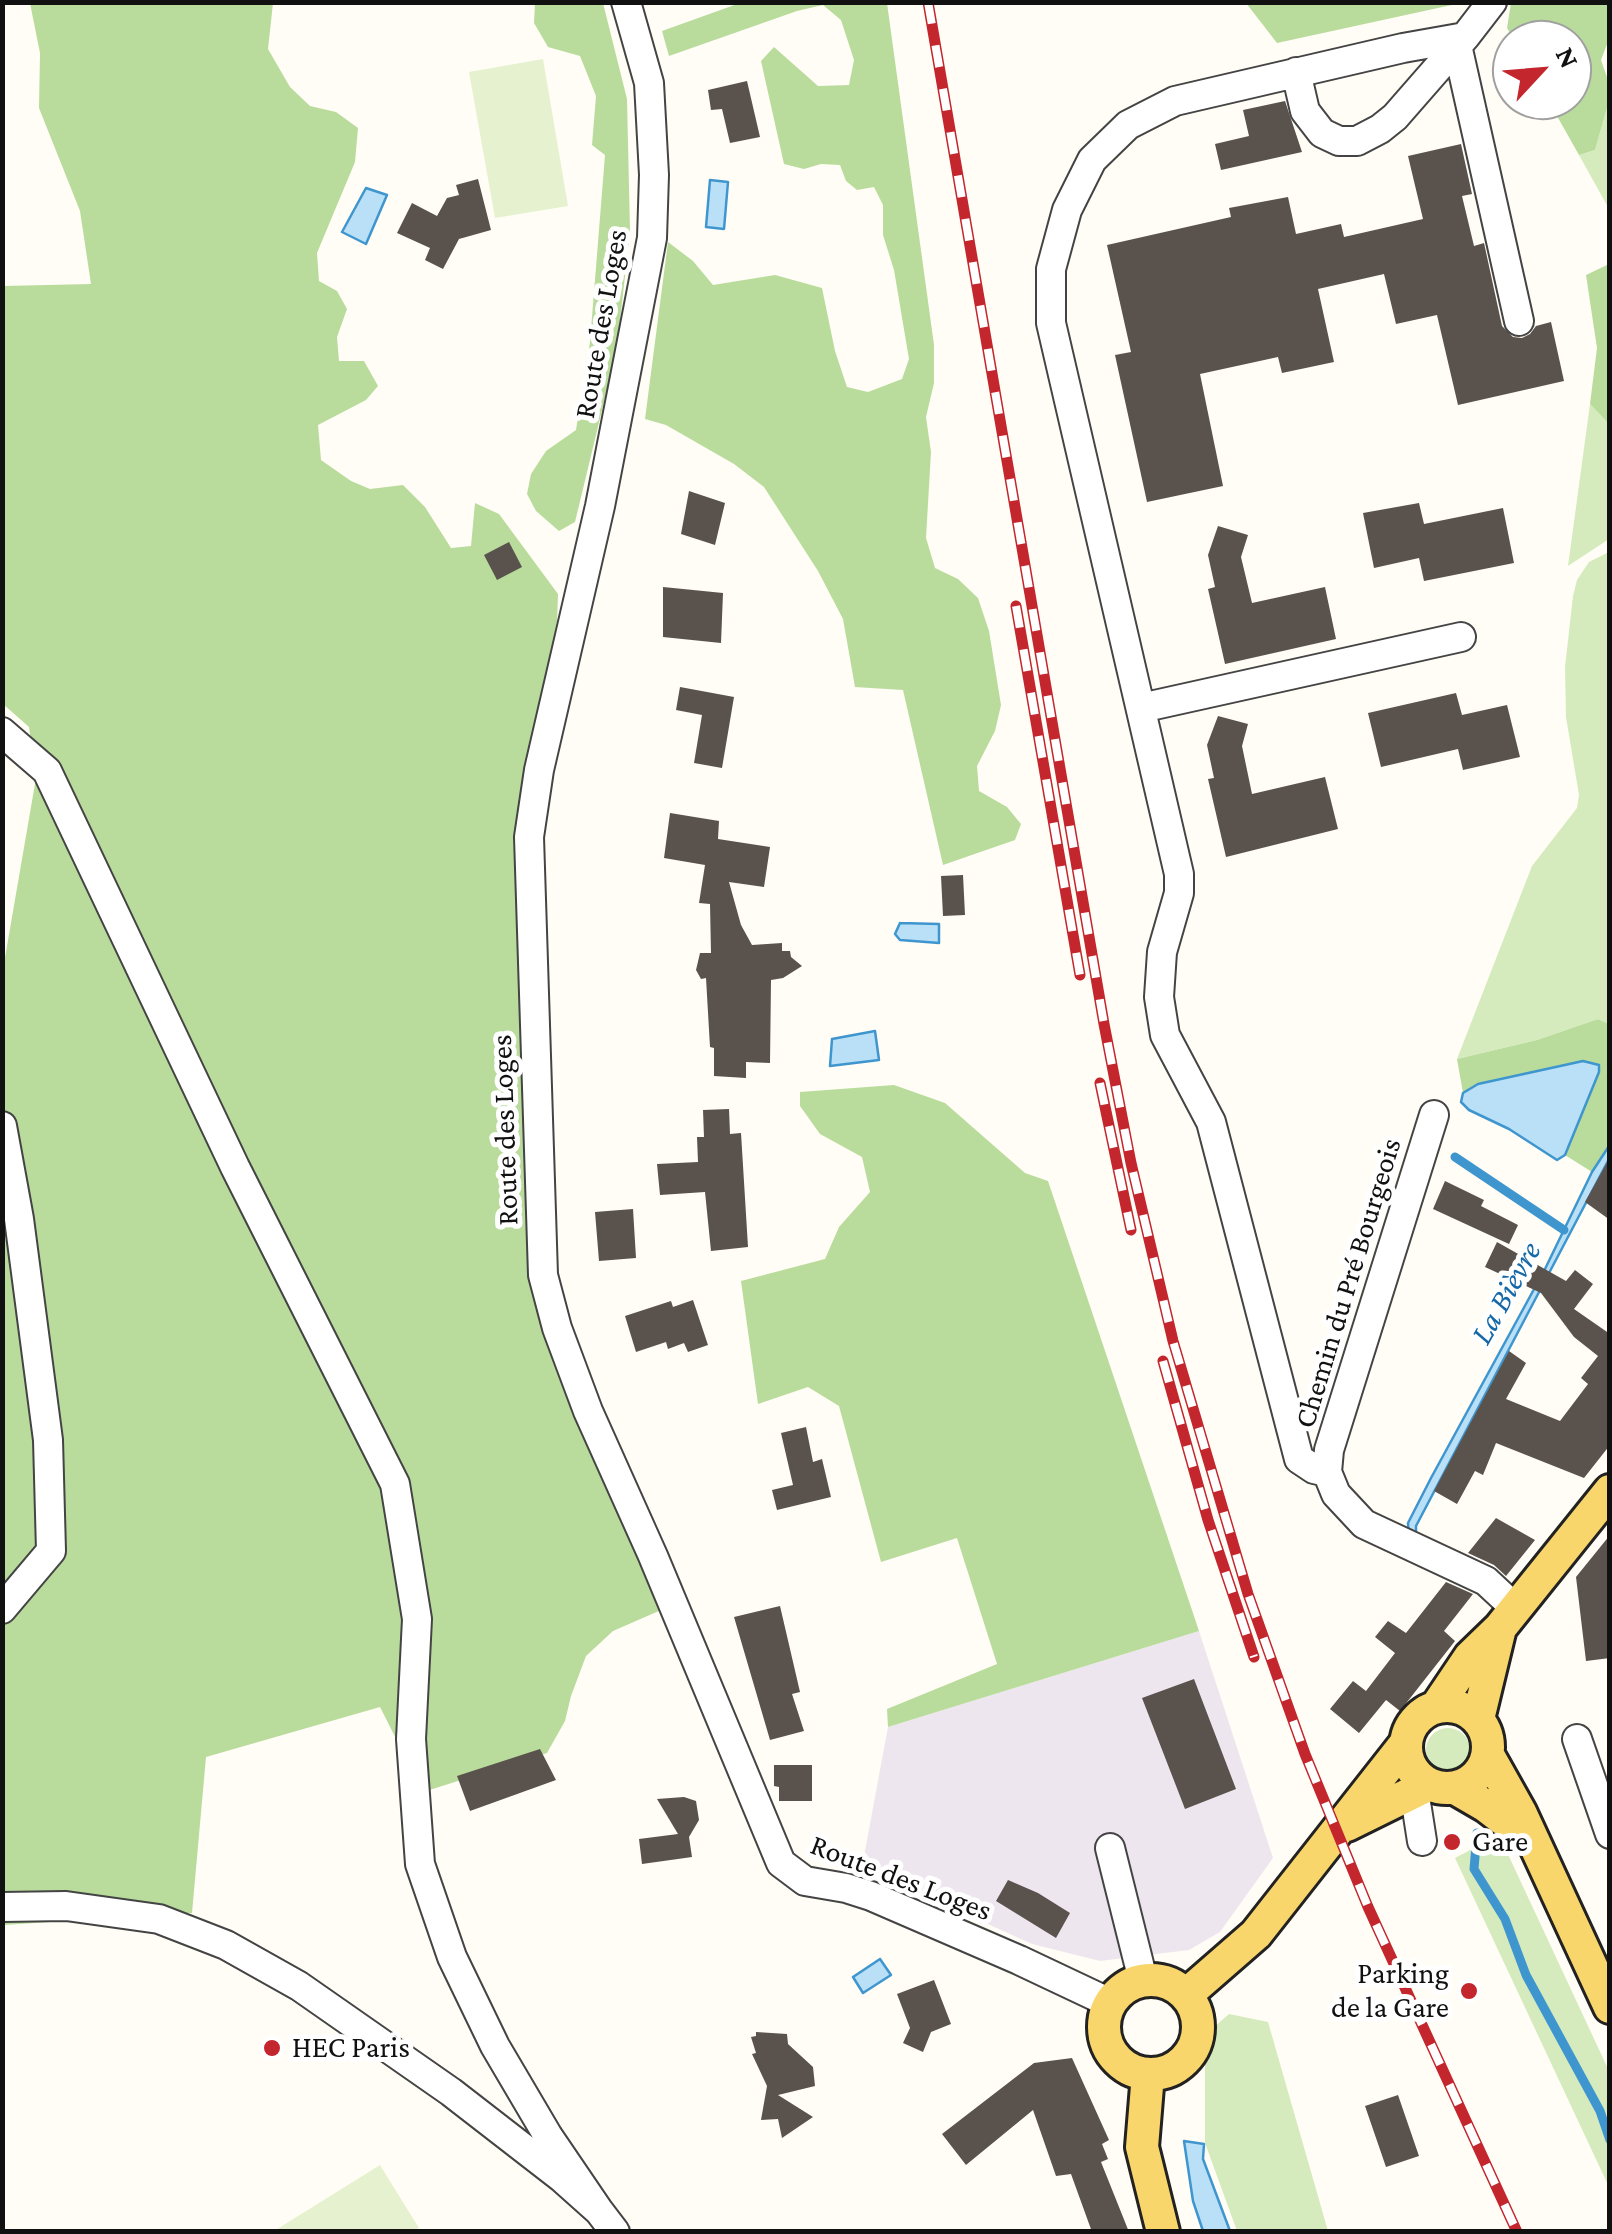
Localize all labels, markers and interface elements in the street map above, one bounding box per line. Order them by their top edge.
north arrow [1492,20,1592,120]
text: N [1549,42,1586,73]
street label: Route des Loges [567,227,635,421]
street label: Route des Loges [484,1034,526,1226]
street label: Chemin du Pré Bourgeois [1287,1134,1409,1432]
water label: La Bièvre [1462,1235,1550,1351]
place label: Gare [1472,1824,1528,1860]
street label: Route des Loges [805,1827,997,1929]
marker: Gare [1441,1831,1463,1853]
place label: Parking de la Gare [1331,1956,1449,2026]
marker: Parking de la Gare [1458,1980,1480,2002]
place label: HEC Paris [292,2030,410,2066]
marker: HEC Paris [261,2037,283,2059]

